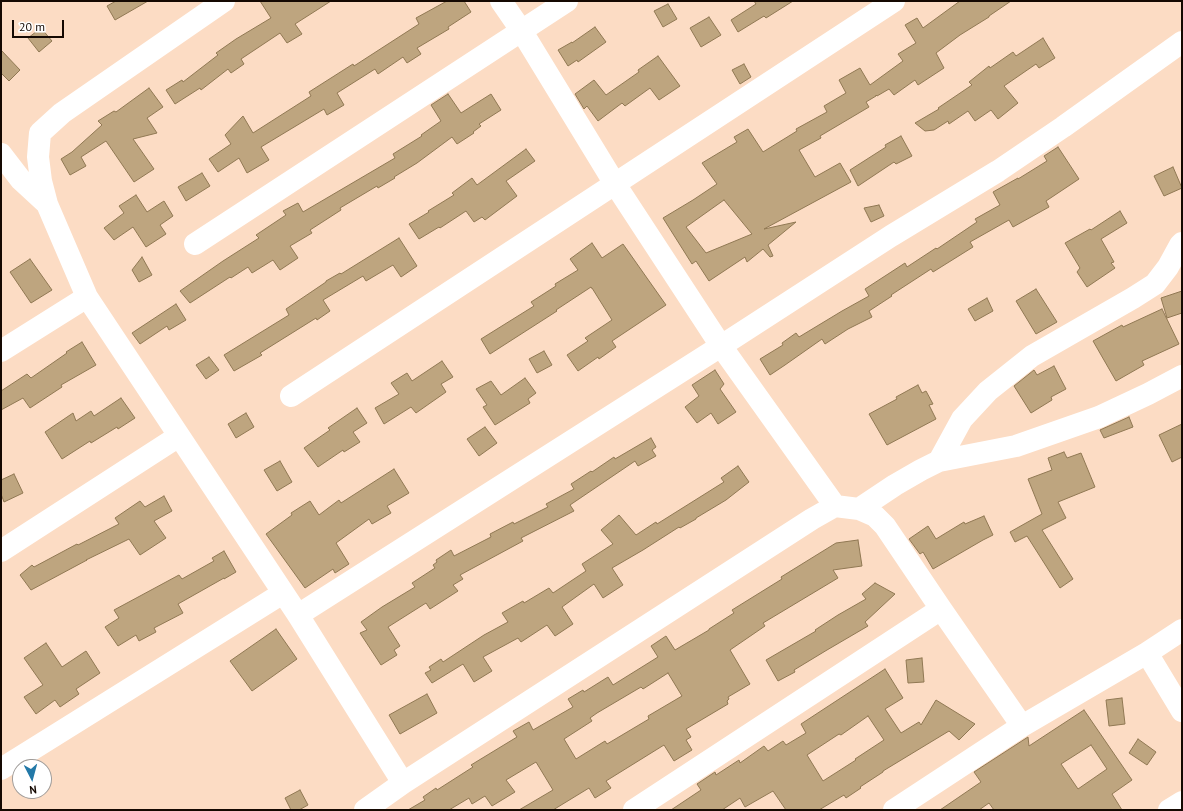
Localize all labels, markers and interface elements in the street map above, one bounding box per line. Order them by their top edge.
scale bar [14,12,66,38]
text: 20 m [19,19,45,34]
north arrow [12,759,52,799]
text: N [29,783,37,797]

